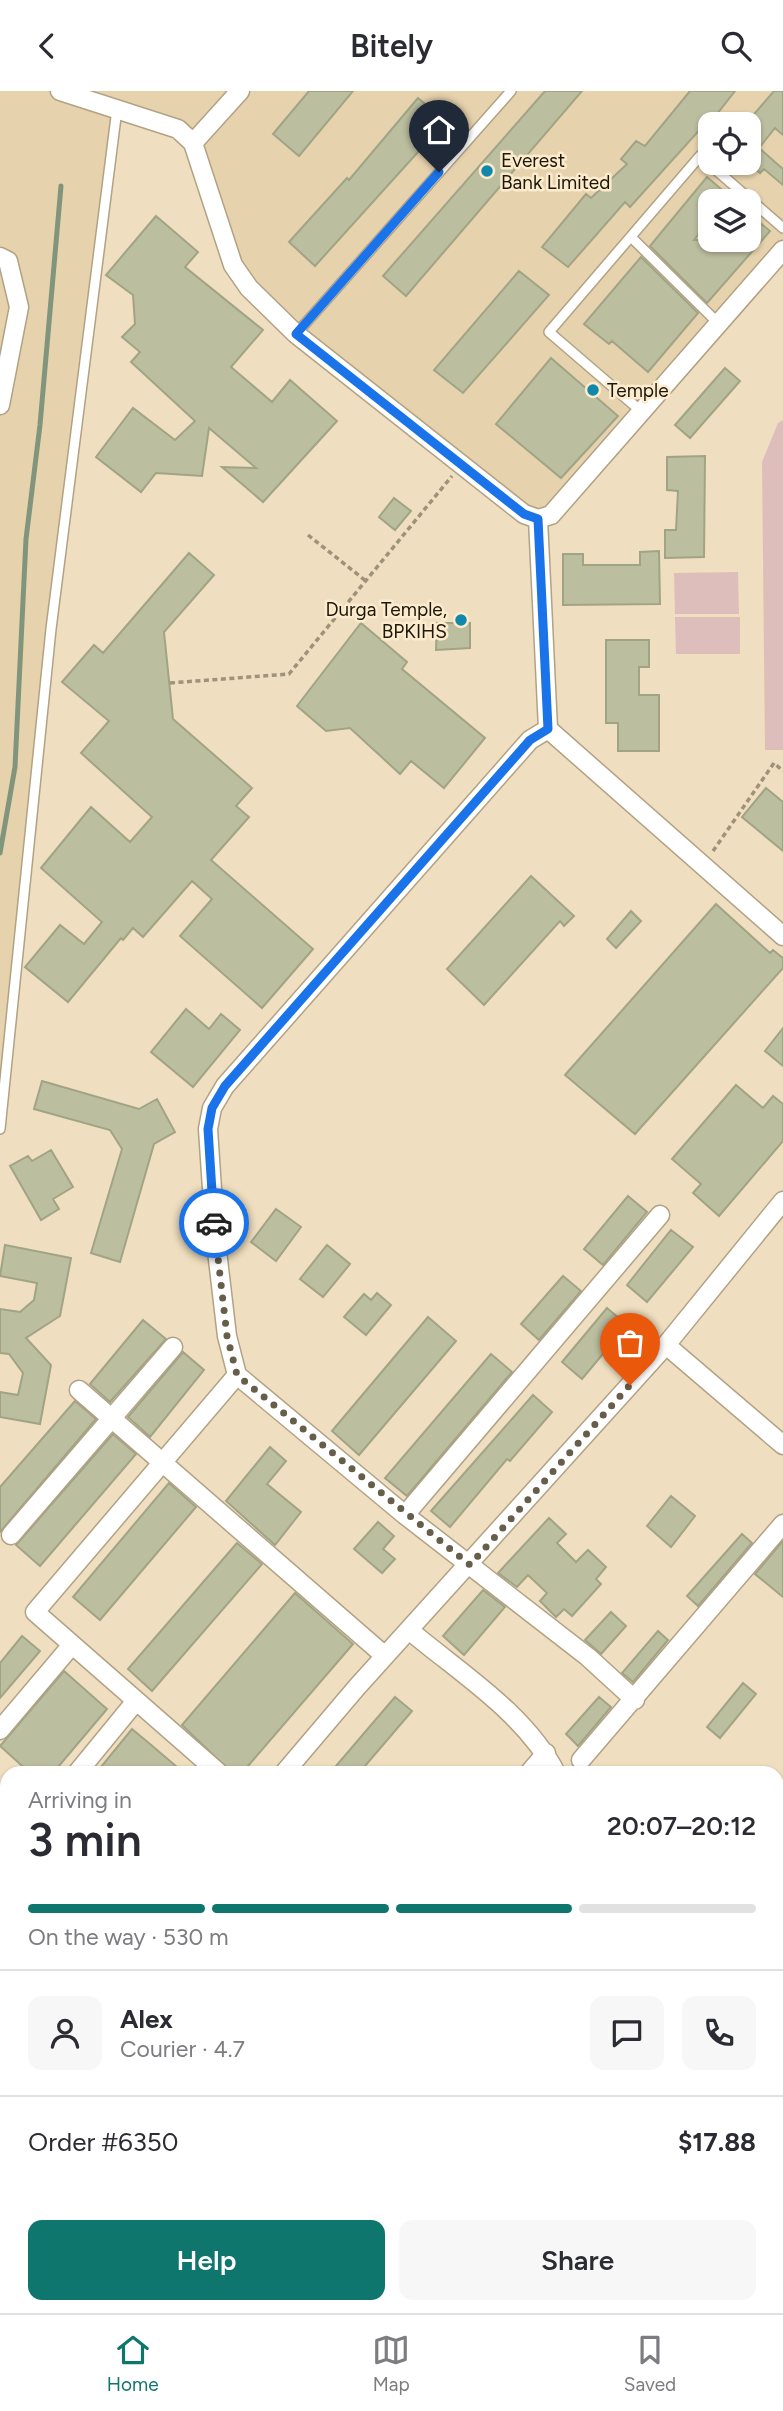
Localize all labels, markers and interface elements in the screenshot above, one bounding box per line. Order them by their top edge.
icon: back [28,27,66,65]
text: Bitely [350,27,433,65]
icon: search [717,27,755,65]
pin [409,100,469,172]
icon: home [420,111,458,149]
map controls [698,112,761,252]
button: locate [698,112,761,175]
place label: Everest Bank Limited [501,149,610,194]
marker: Everest Bank Limited [479,163,495,179]
button: layers [698,189,761,252]
place label: Temple [607,379,669,402]
marker: Temple [585,382,601,398]
place label: Durga Temple, BPKIHS [325,598,447,643]
marker: Durga Temple, BPKIHS [453,612,469,628]
courier [179,1188,249,1258]
icon: car [195,1204,233,1242]
pin [600,1313,660,1385]
icon: bag [611,1324,649,1362]
text: Arriving in [28,1786,132,1814]
text: 20:07–20:12 [607,1810,756,1842]
text: 3 min [28,1812,142,1868]
text: On the way · 530 m [28,1923,229,1951]
button: person [28,1996,102,2070]
button: chat [590,1996,664,2070]
button: phone [682,1996,756,2070]
text: Alex [120,2003,173,2035]
text: Courier · 4.7 [120,2035,245,2063]
text: Order #6350 [28,2126,178,2158]
text: $17.88 [678,2126,756,2158]
button: Help [28,2220,385,2300]
button: Share [399,2220,756,2300]
tab: Home [107,2331,159,2396]
tab: Map [372,2331,410,2396]
tab: Saved [624,2331,676,2396]

